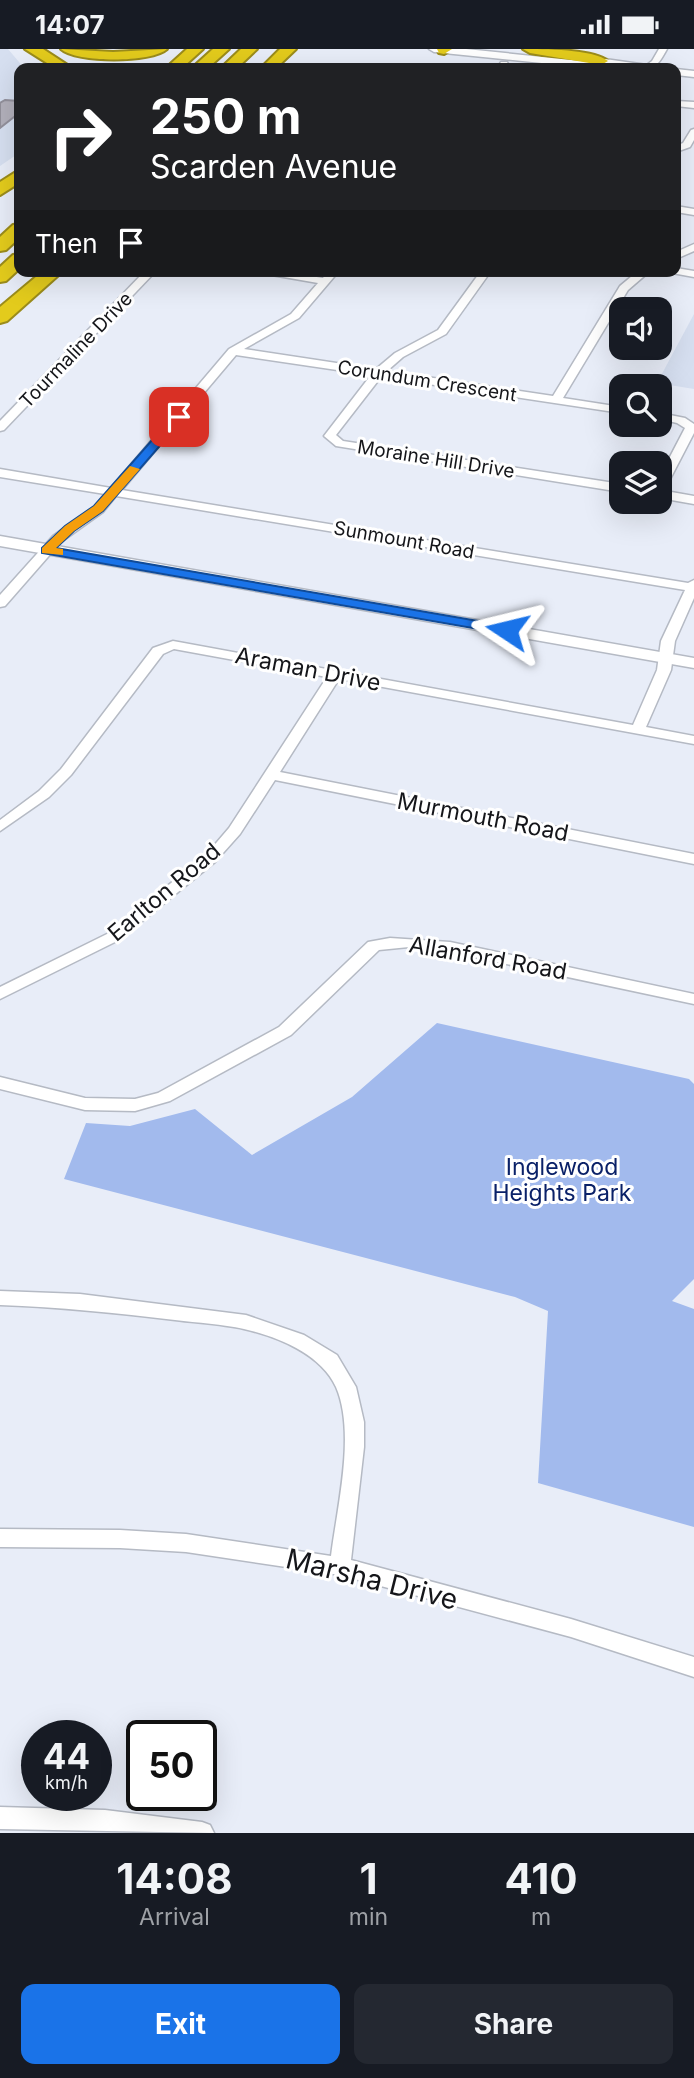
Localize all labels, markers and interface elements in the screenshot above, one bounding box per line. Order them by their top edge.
text: 14:07 [35,9,105,40]
text: 250 m [150,87,302,146]
icon: right [35,91,126,182]
text: Scarden Avenue [150,147,397,186]
icon: arrive [112,224,150,262]
text: Then [35,228,98,259]
street label: Tourmaline Drive [15,287,137,413]
map controls [609,297,672,514]
button: sound [609,297,672,360]
street label: Corundum Crescent [336,355,518,407]
button: search [609,374,672,437]
pin [149,387,209,447]
icon: arrive [160,398,198,436]
street label: Moraine Hill Drive [356,435,516,483]
button: layers [609,451,672,514]
street label: Sunmount Road [332,516,476,564]
position arrow [470,593,544,667]
street label: Araman Drive [233,641,383,697]
street label: Murmouth Road [395,787,571,847]
street label: Earlton Road [102,837,226,947]
street label: Allanford Road [407,930,569,986]
park label: Inglewood Heights Park [493,1153,632,1207]
street label: Marsha Drive [283,1541,461,1617]
speed limit sign: 50 [126,1720,217,1811]
text: 44 [43,1735,90,1777]
text: km/h [45,1772,88,1793]
text: 14:08 [116,1853,233,1904]
text: 1 [359,1853,378,1904]
text: 410 [504,1853,578,1904]
text: Arrival [139,1903,210,1931]
text: min [349,1903,388,1931]
text: m [531,1903,551,1931]
button: Exit [21,1984,340,2064]
button: Share [354,1984,673,2064]

